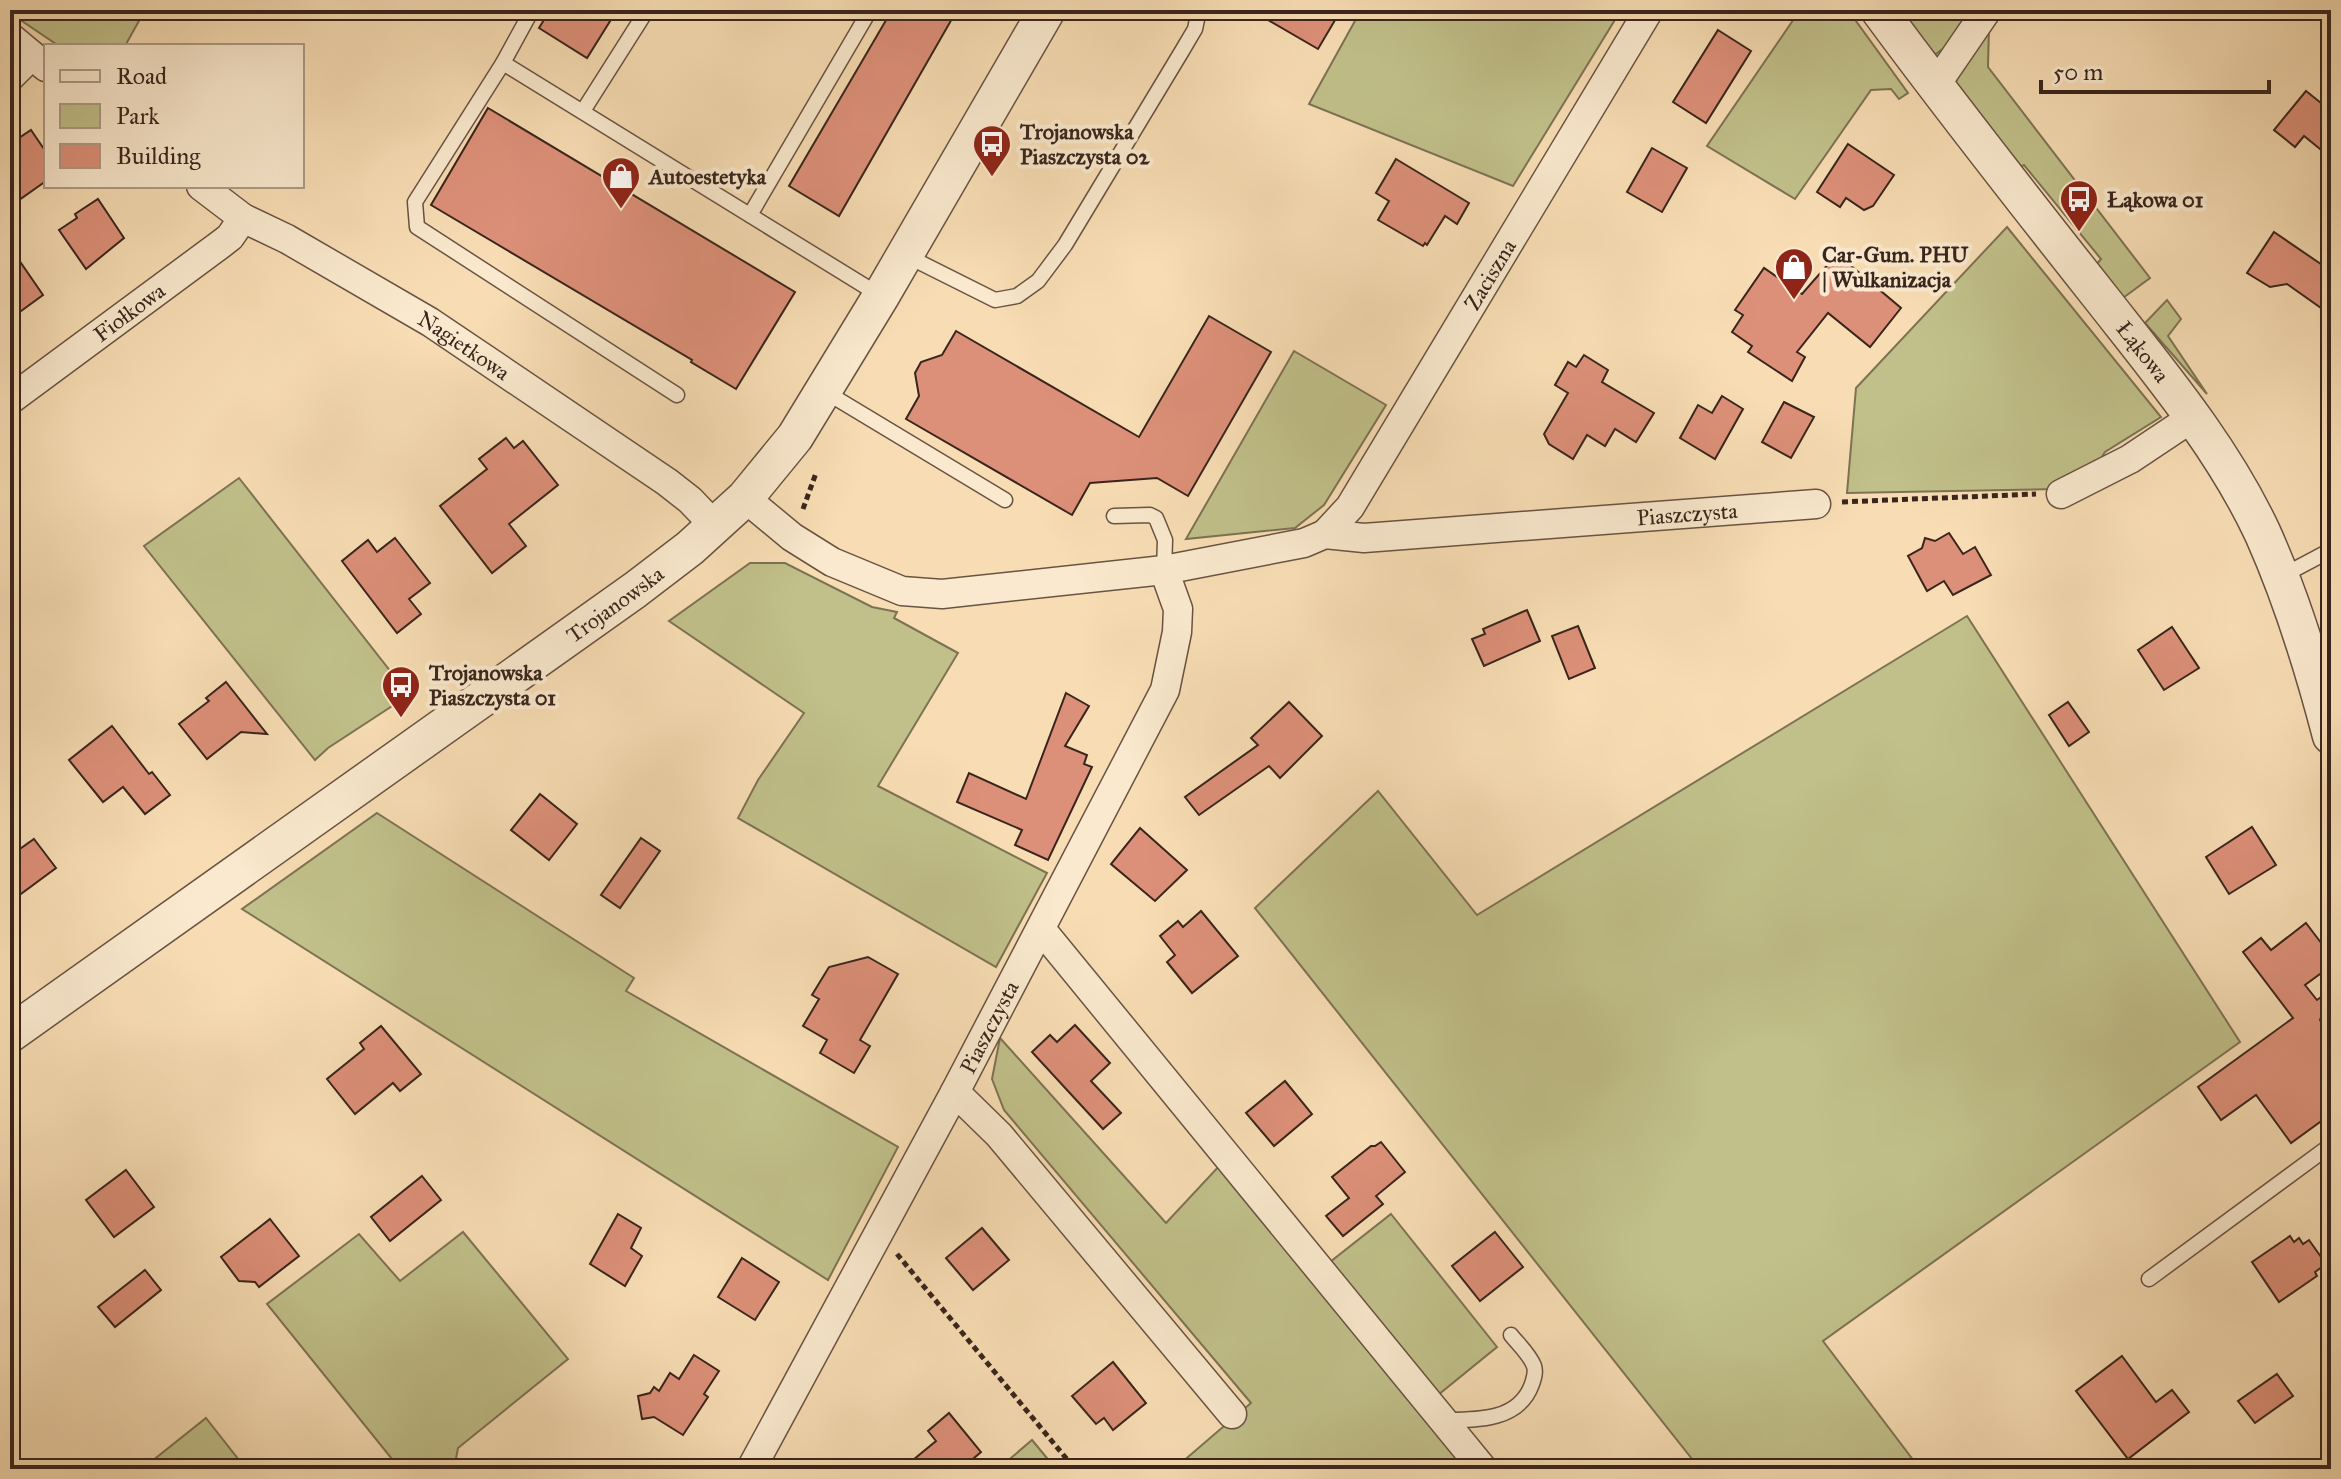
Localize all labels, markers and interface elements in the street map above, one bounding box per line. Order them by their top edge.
legend [44,44,304,188]
scale bar [2041,44,2269,94]
text: 50 m [2053,57,2103,87]
text: Road [116,61,167,91]
text: Park [116,101,160,131]
place label: Trojanowska Piaszczysta 02 [1019,118,1150,170]
bus stop icon: Trojanowska Piaszczysta 02 [971,123,1013,178]
text: Building [116,141,201,171]
shop icon: Autoestetyka [600,155,642,210]
place label: Autoestetyka [647,163,767,190]
bus stop icon: Łąkowa 01 [2058,178,2100,233]
place label: Łąkowa 01 [2107,186,2204,213]
street label: Zaciszna [1459,234,1522,315]
place label: Car-Gum. PHU | Wulkanizacja [1822,241,1969,293]
shop icon: Car-Gum. PHU | Wulkanizacja [1773,246,1815,301]
street label: Fiołkowa [88,277,171,348]
street label: Nagietkowa [413,305,516,387]
street label: Łąkowa [2111,316,2176,388]
street label: Piaszczysta [1636,497,1739,531]
street label: Trojanowska [561,560,670,649]
place label: Trojanowska Piaszczysta 01 [428,659,556,711]
bus stop icon: Trojanowska Piaszczysta 01 [380,664,422,719]
street label: Piaszczysta [954,976,1025,1078]

